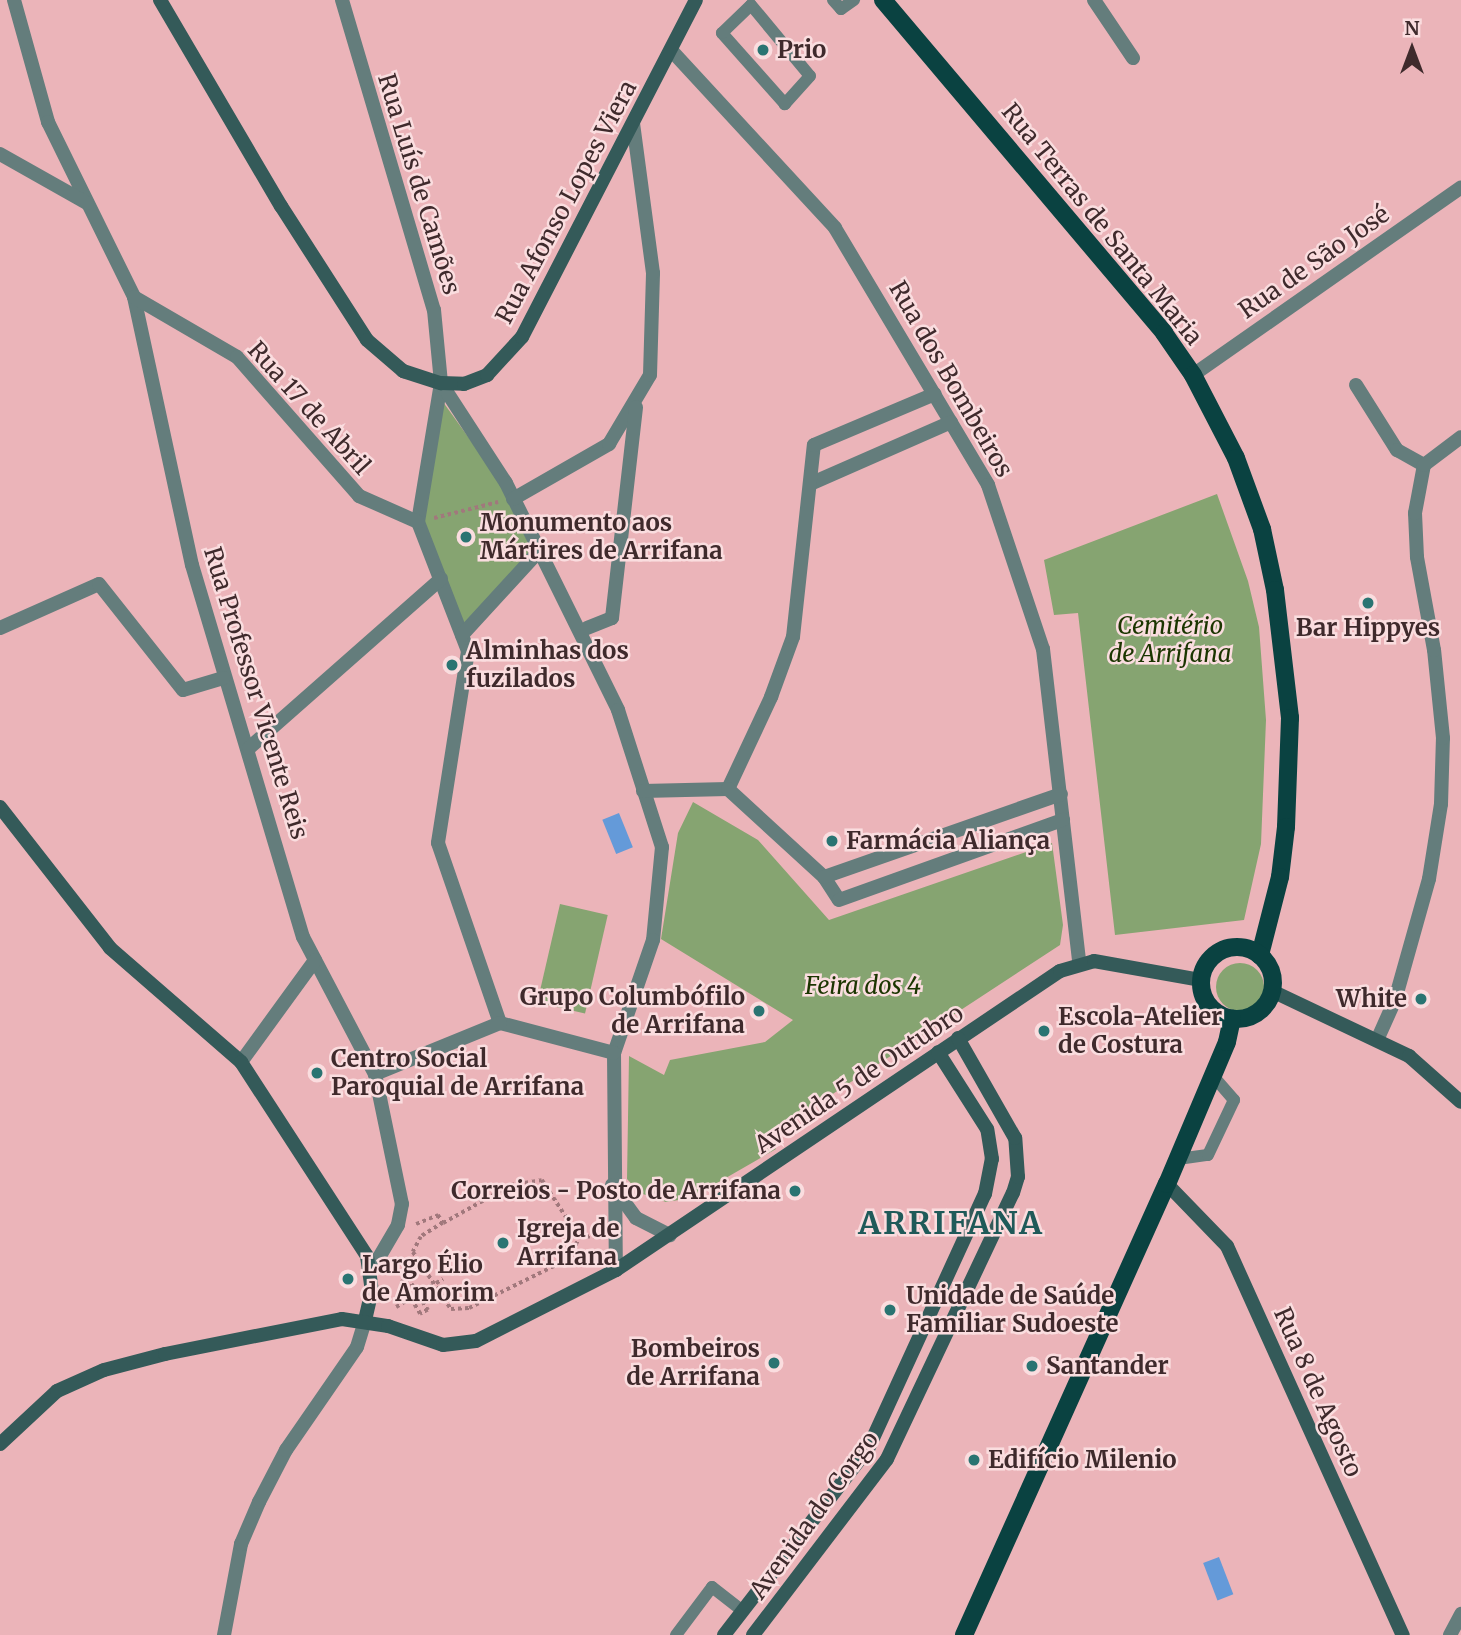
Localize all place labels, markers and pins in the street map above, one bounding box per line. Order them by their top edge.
place label: Prio [777,36,826,64]
marker: Prio [755,42,771,58]
place label: Monumento aos Mártires de Arrifana [480,509,723,565]
marker: Monumento aos Mártires de Arrifana [458,529,474,545]
marker: Bar Hippyes [1360,595,1376,611]
place label: Bar Hippyes [1296,614,1440,642]
place label: Alminhas dos fuzilados [466,637,629,693]
marker: Alminhas dos fuzilados [444,657,460,673]
place label: Farmácia Aliança [846,827,1050,855]
marker: Farmácia Aliança [824,833,840,849]
place label: Grupo Columbófilo de Arrifana [520,983,745,1039]
place label: White [1336,985,1407,1013]
marker: White [1413,991,1429,1007]
marker: Grupo Columbófilo de Arrifana [751,1003,767,1019]
place label: Escola-Atelier de Costura [1058,1003,1222,1059]
marker: Escola-Atelier de Costura [1036,1023,1052,1039]
place label: Centro Social Paroquial de Arrifana [331,1045,584,1101]
marker: Centro Social Paroquial de Arrifana [309,1065,325,1081]
place label: Correios - Posto de Arrifana [451,1177,781,1205]
marker: Correios - Posto de Arrifana [787,1183,803,1199]
place label: Igreja de Arrifana [517,1215,619,1271]
marker: Igreja de Arrifana [495,1235,511,1251]
place label: Largo Élio de Amorim [362,1251,494,1307]
marker: Largo Élio de Amorim [340,1271,356,1287]
place label: Unidade de Saúde Familiar Sudoeste [906,1282,1118,1338]
marker: Unidade de Saúde Familiar Sudoeste [880,1300,900,1320]
place label: Bombeiros de Arrifana [626,1335,760,1391]
place label: Santander [1046,1352,1169,1380]
marker: Bombeiros de Arrifana [766,1355,782,1371]
marker: Santander [1024,1358,1040,1374]
place label: Edifício Milenio [988,1446,1177,1474]
marker: Edifício Milenio [966,1452,982,1468]

